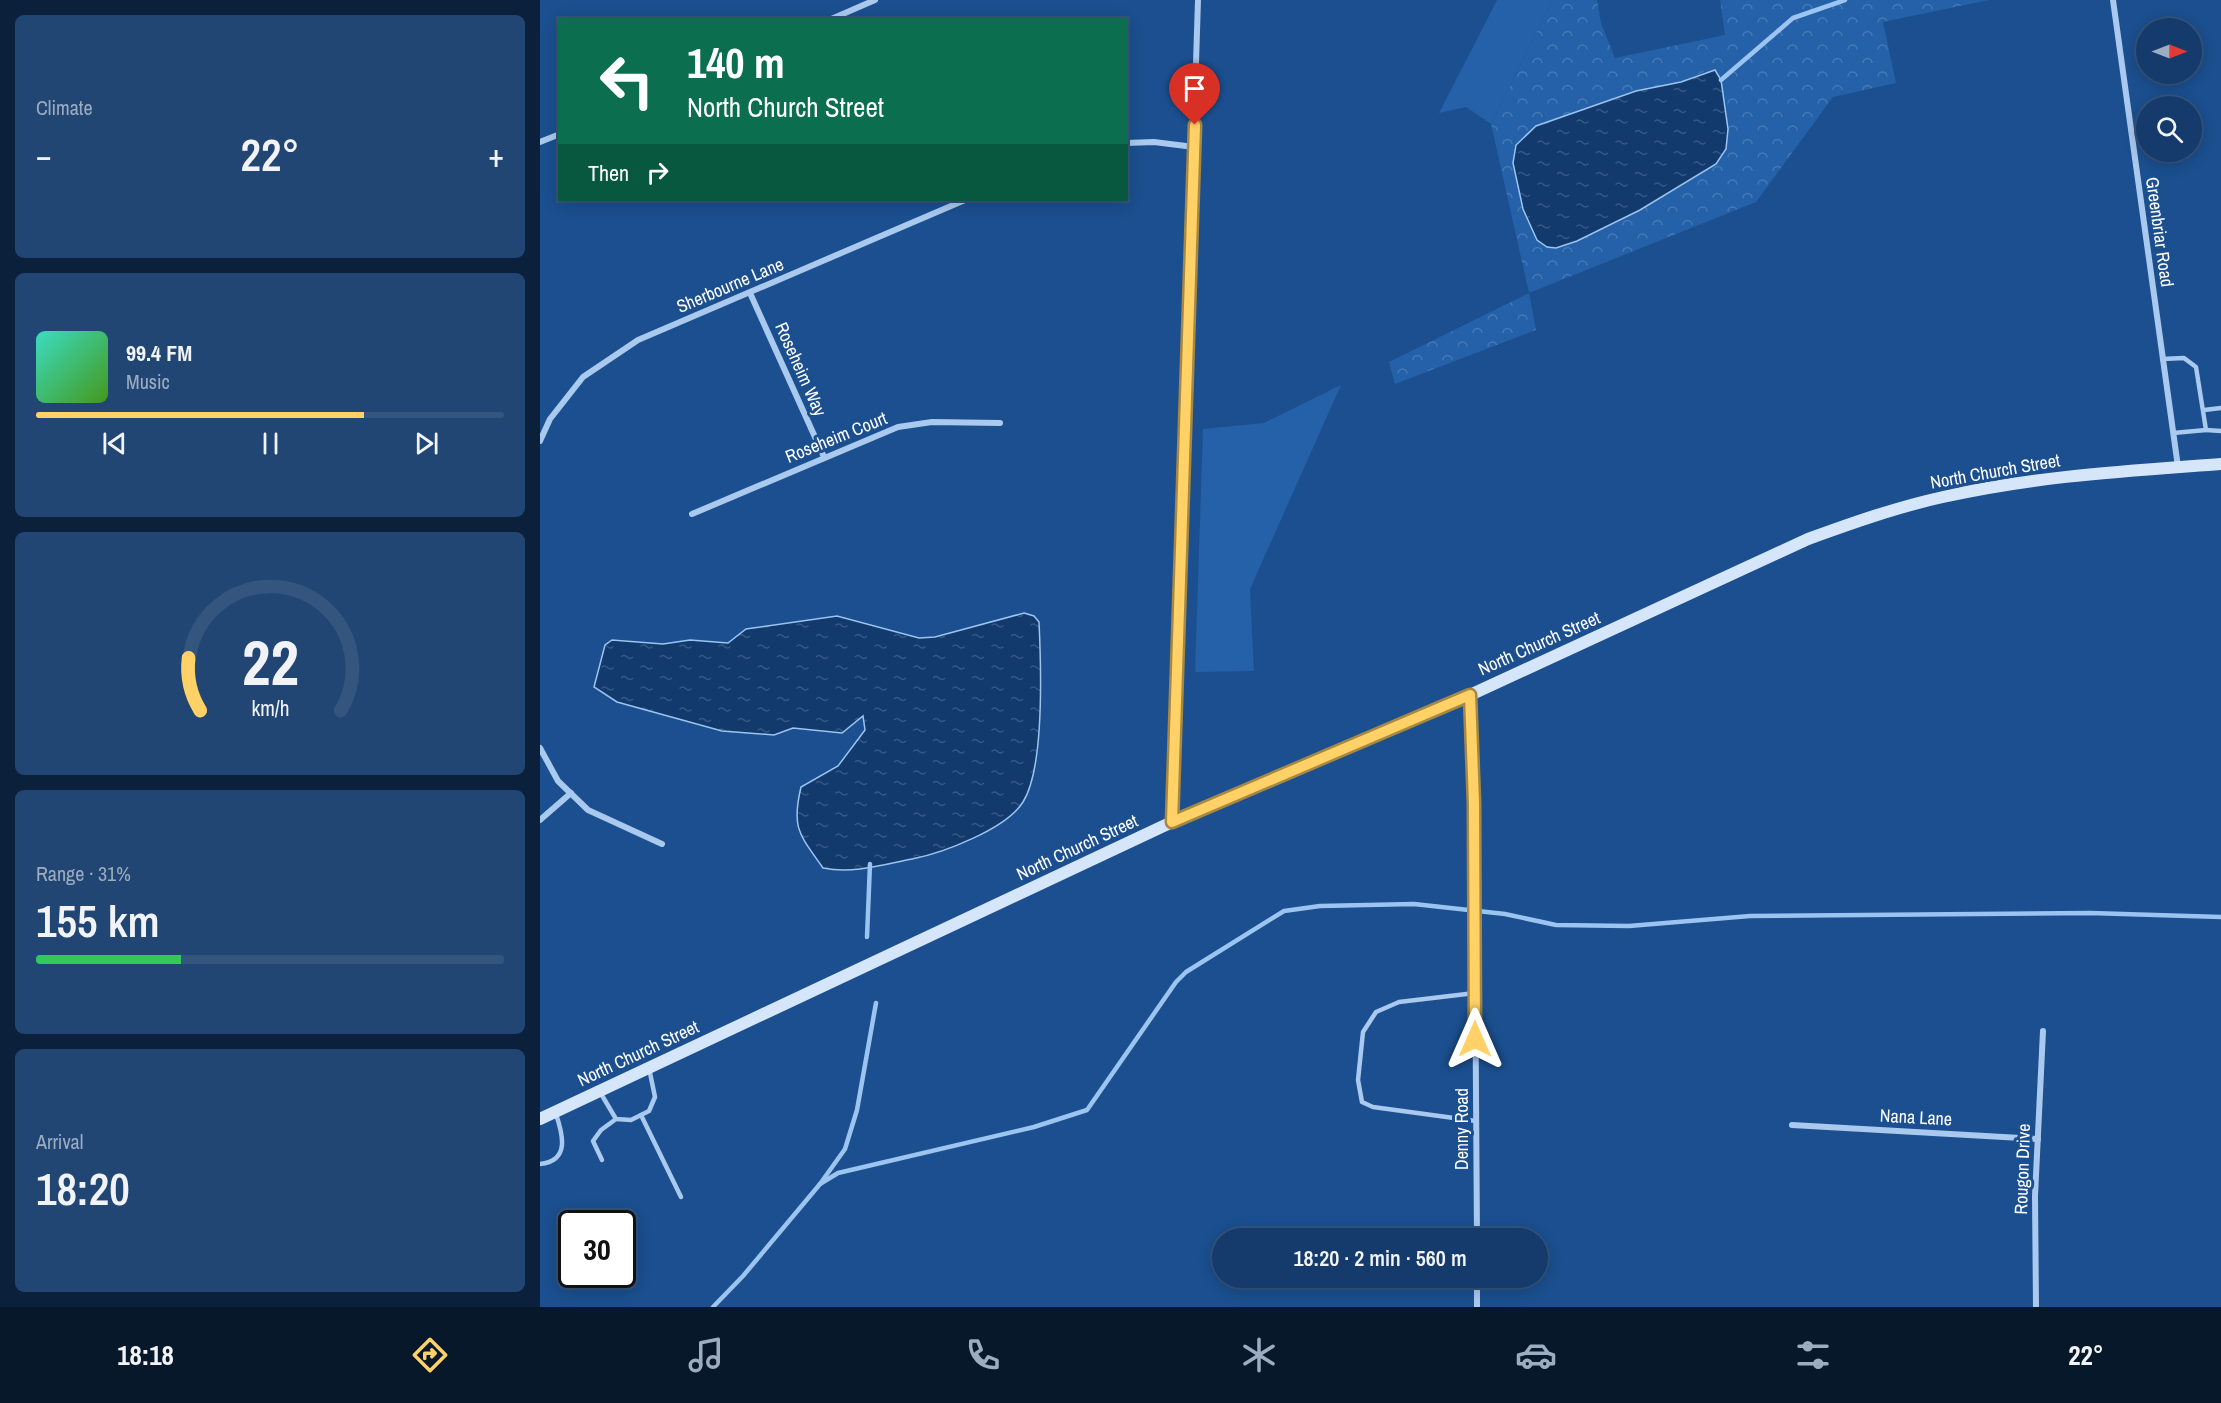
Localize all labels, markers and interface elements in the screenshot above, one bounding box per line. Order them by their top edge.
north arrow [2136,18,2202,84]
map controls [2136,18,2202,162]
text: 140 m [687,35,785,91]
icon: left [588,42,666,120]
pin [1169,63,1220,125]
icon: arrive [1178,72,1211,105]
text: North Church Street [687,89,884,125]
text: Climate [36,94,93,121]
button: search [2136,96,2202,162]
text: 22° [240,124,300,185]
text: − [36,133,52,177]
text: + [488,133,504,177]
icon: right [641,156,674,189]
text: Then [588,158,629,188]
street label: Greenbriar Road [2140,175,2180,289]
street label: Sherbourne Lane [673,251,787,319]
street label: Roseheim Way [769,318,833,420]
text: 99.4 FM [126,338,192,368]
text: Music [126,368,170,395]
street label: Roseheim Court [781,405,891,469]
icon: previous [98,427,131,460]
icon: pause [254,427,287,460]
icon: next [410,427,443,460]
street label: North Church Street [1928,447,2062,495]
street label: North Church Street [1474,605,1604,681]
text: 22 [242,620,298,704]
text: km/h [251,694,289,723]
street label: North Church Street [1012,808,1142,886]
text: Range · 31% [36,860,131,887]
text: 155 km [36,890,160,951]
position arrow [1443,1007,1507,1071]
street label: North Church Street [573,1014,703,1092]
street label: Denny Road [1449,1088,1474,1170]
street label: Nana Lane [1879,1103,1953,1131]
street label: Rougon Drive [2008,1123,2036,1215]
text: Arrival [36,1128,83,1155]
text: 18:20 [36,1158,130,1219]
speed limit sign: 30 [558,1210,636,1288]
text: 18:20 · 2 min · 560 m [1293,1243,1467,1273]
icon: directions [409,1334,451,1376]
icon: music [685,1334,727,1376]
icon: phone [962,1334,1004,1376]
icon: climate [1238,1334,1280,1376]
icon: car [1515,1334,1557,1376]
icon: filters [1792,1334,1834,1376]
text: 18:18 [117,1337,174,1373]
text: 22° [2068,1337,2104,1373]

